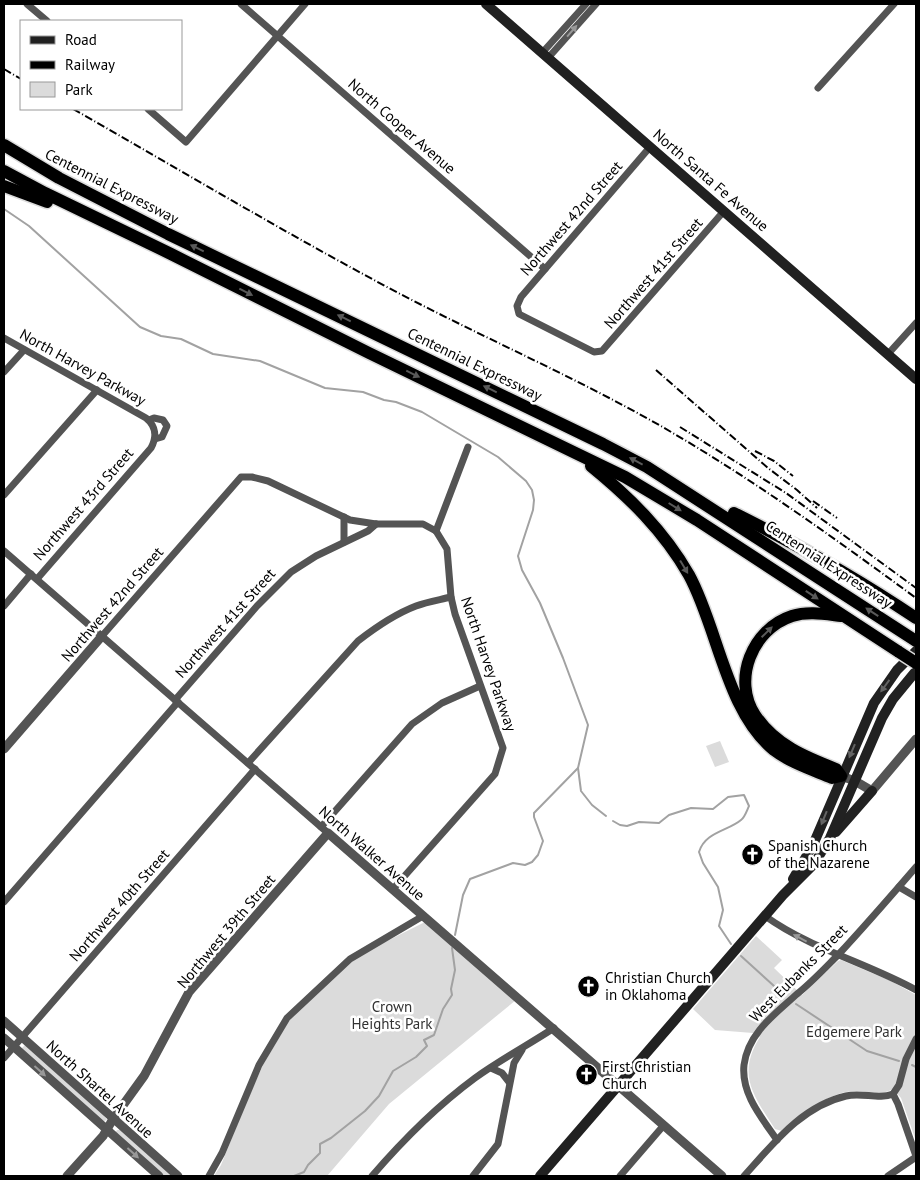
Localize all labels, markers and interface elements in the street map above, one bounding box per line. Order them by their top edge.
legend [20,20,182,110]
one-way arrow [566,25,577,37]
text: Road [65,30,97,49]
text: Railway [65,55,115,74]
street label: North Cooper Avenue [344,74,460,178]
text: Park [65,80,93,99]
street label: North Santa Fe Avenue [649,125,773,235]
street label: Centennial Expressway [42,144,182,228]
street label: Northwest 42nd Street [516,157,626,279]
street label: Northwest 41st Street [600,214,706,332]
one-way arrow [190,243,204,251]
one-way arrow [239,288,253,296]
one-way arrow [336,314,351,323]
street label: Centennial Expressway [405,323,545,405]
street label: North Harvey Parkway [17,324,149,410]
one-way arrow [406,371,420,379]
one-way arrow [483,385,497,393]
street label: Northwest 43rd Street [29,444,137,564]
one-way arrow [628,457,643,465]
one-way arrow [669,502,682,512]
street label: Centennial Expressway [762,516,896,612]
street label: Northwest 42nd Street [57,543,167,665]
one-way arrow [679,561,688,574]
street label: Northwest 41st Street [171,564,279,682]
one-way arrow [805,591,818,600]
street label: North Harvey Parkway [457,594,521,734]
one-way arrow [865,607,878,616]
one-way arrow [760,626,772,638]
one-way arrow [880,679,890,693]
one-way arrow [847,744,855,758]
street label: North Walker Avenue [315,802,429,904]
one-way arrow [820,811,828,825]
place label: Spanish Church of the Nazarene [768,836,870,872]
church icon: Spanish Church of the Nazarene [740,842,764,866]
street label: Northwest 40th Street [65,845,173,965]
street label: Northwest 39th Street [173,870,279,992]
street label: West Eubanks Street [745,920,851,1026]
one-way arrow [793,934,807,942]
place label: Christian Church in Oklahoma [605,968,711,1004]
church icon: Christian Church in Oklahoma [577,974,601,998]
park label: Crown Heights Park [352,997,433,1033]
park label: Edgemere Park [806,1022,903,1041]
street label: North Shartel Avenue [43,1036,157,1142]
place label: First Christian Church [602,1057,691,1093]
church icon: First Christian Church [574,1063,598,1087]
one-way arrow [34,1065,46,1077]
one-way arrow [126,1147,138,1159]

